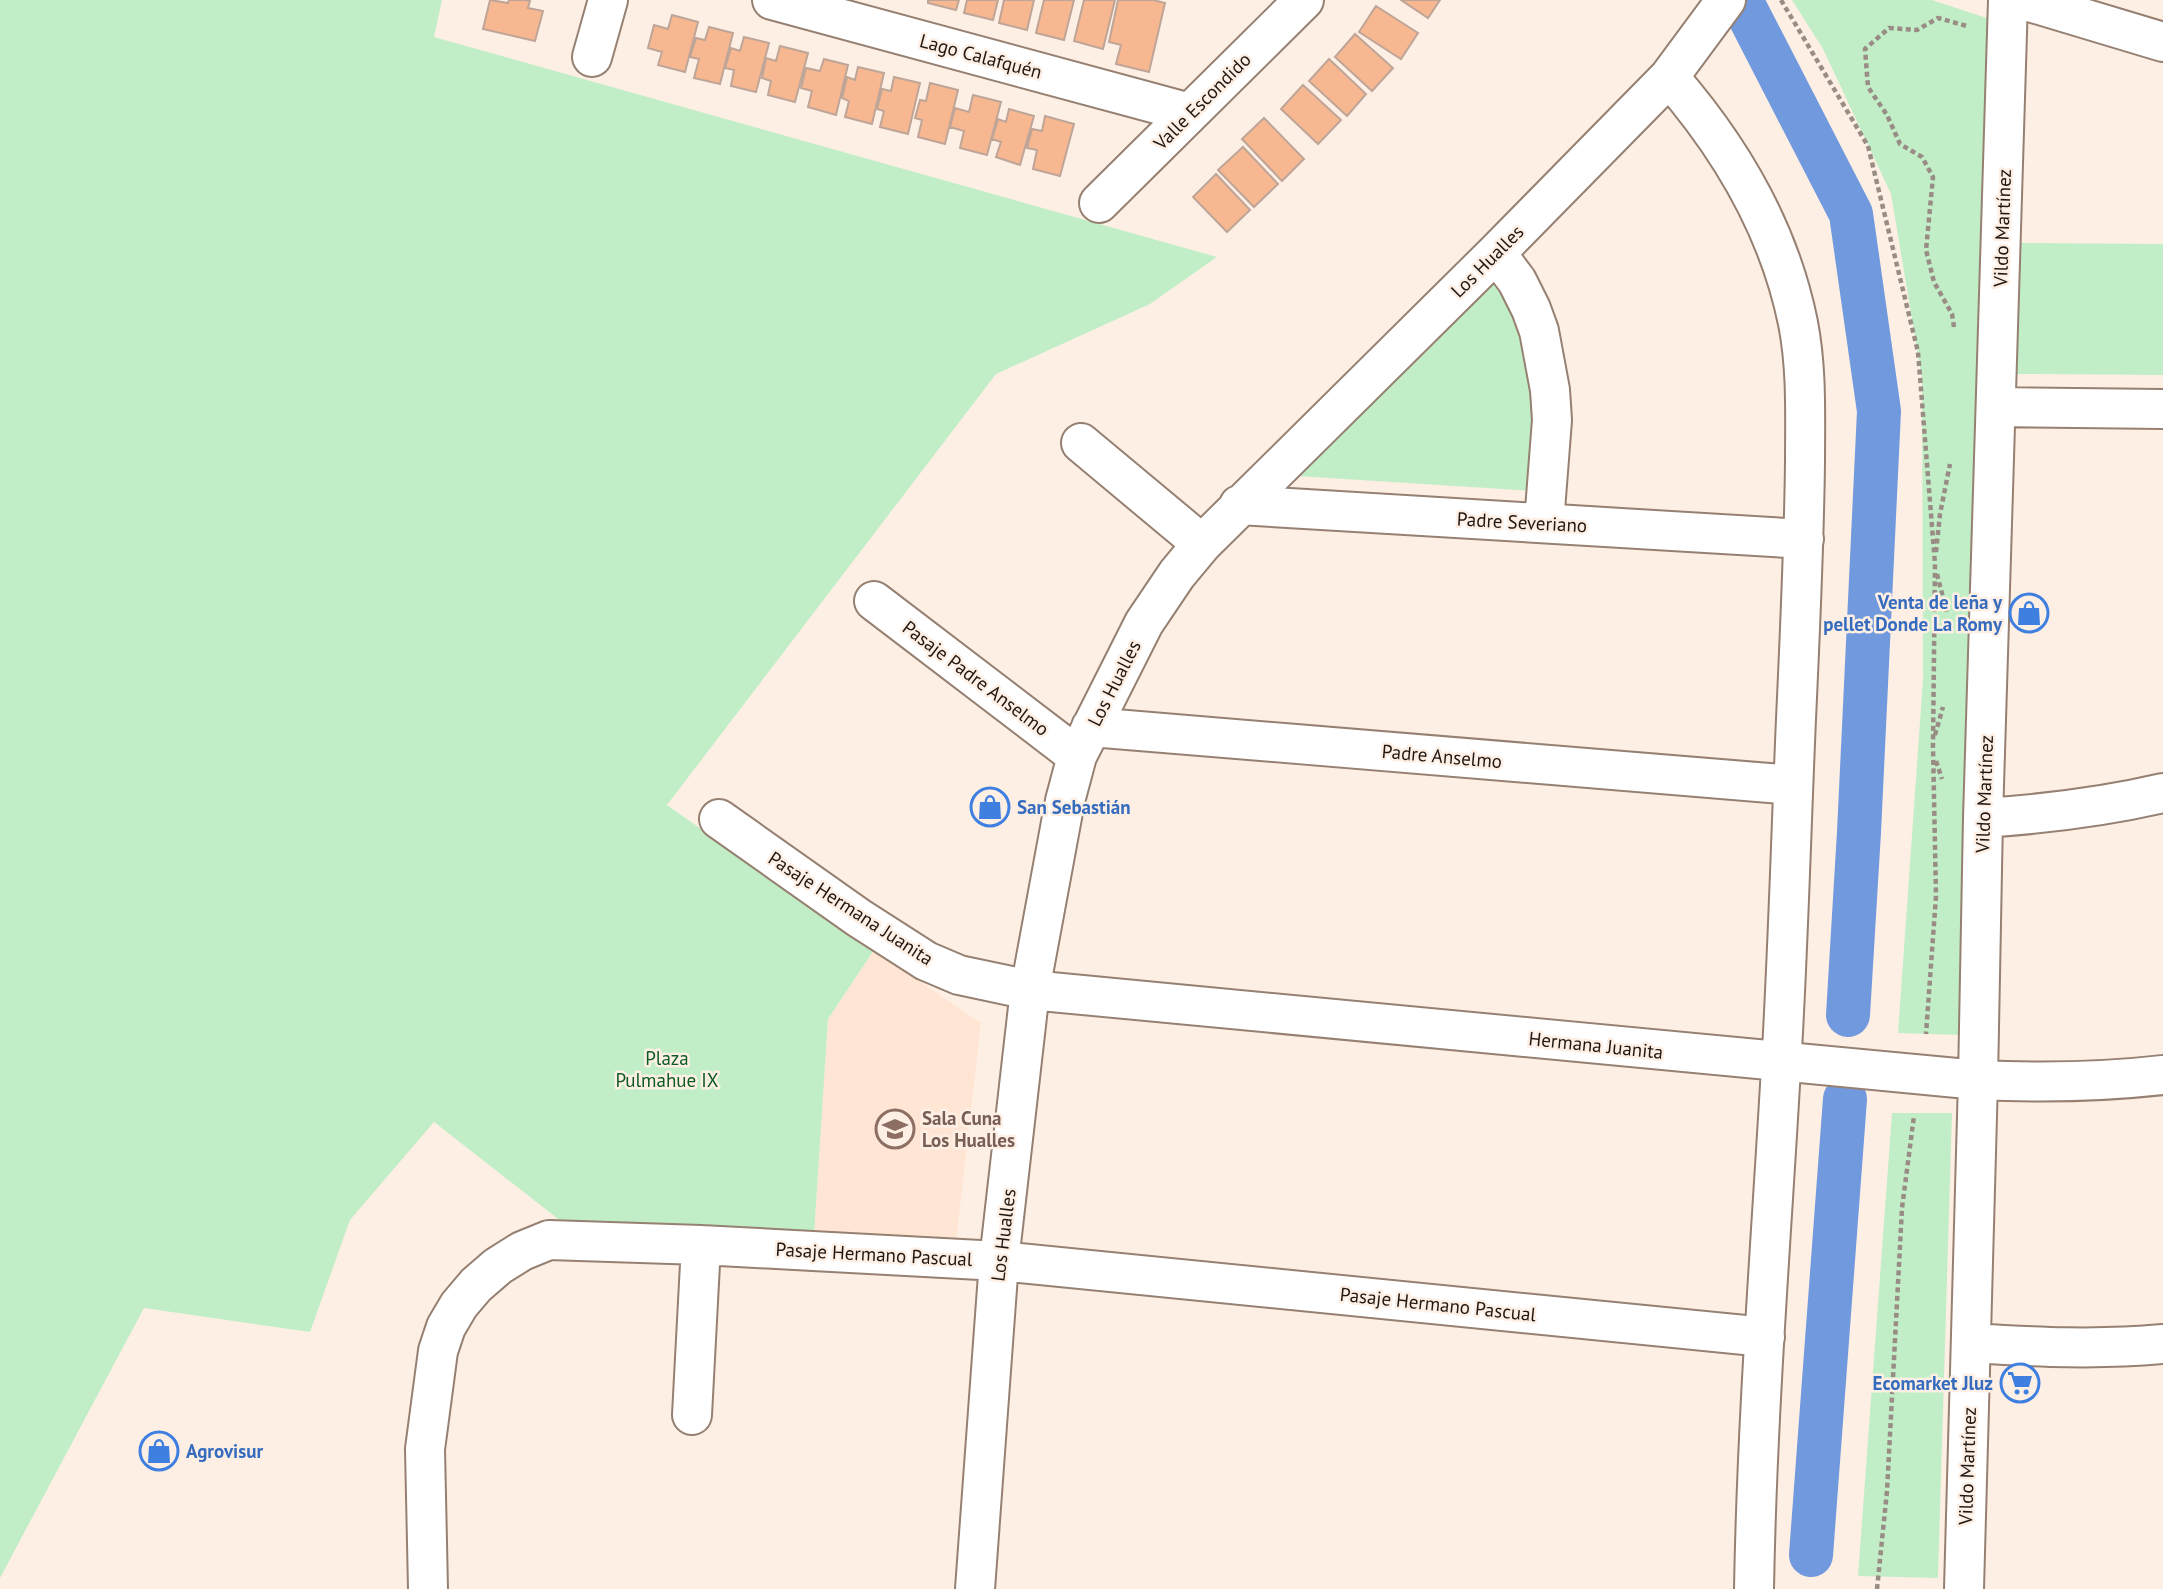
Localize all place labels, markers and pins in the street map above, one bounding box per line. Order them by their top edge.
place label: Venta de leña y pellet Donde La Romy [1823,590,2003,636]
shop icon: Venta de leña y pellet Donde La Romy [2008,592,2050,634]
shop icon: San Sebastián [969,786,1011,828]
place label: San Sebastián [1017,795,1131,819]
place label: Sala Cuna Los Hualles [922,1106,1015,1152]
school or university icon: Sala Cuna Los Hualles [874,1108,916,1150]
supermarket icon: Ecomarket Jluz [1999,1362,2041,1404]
place label: Ecomarket Jluz [1873,1371,1993,1395]
shop icon: Agrovisur [138,1430,180,1472]
place label: Agrovisur [186,1439,263,1463]

